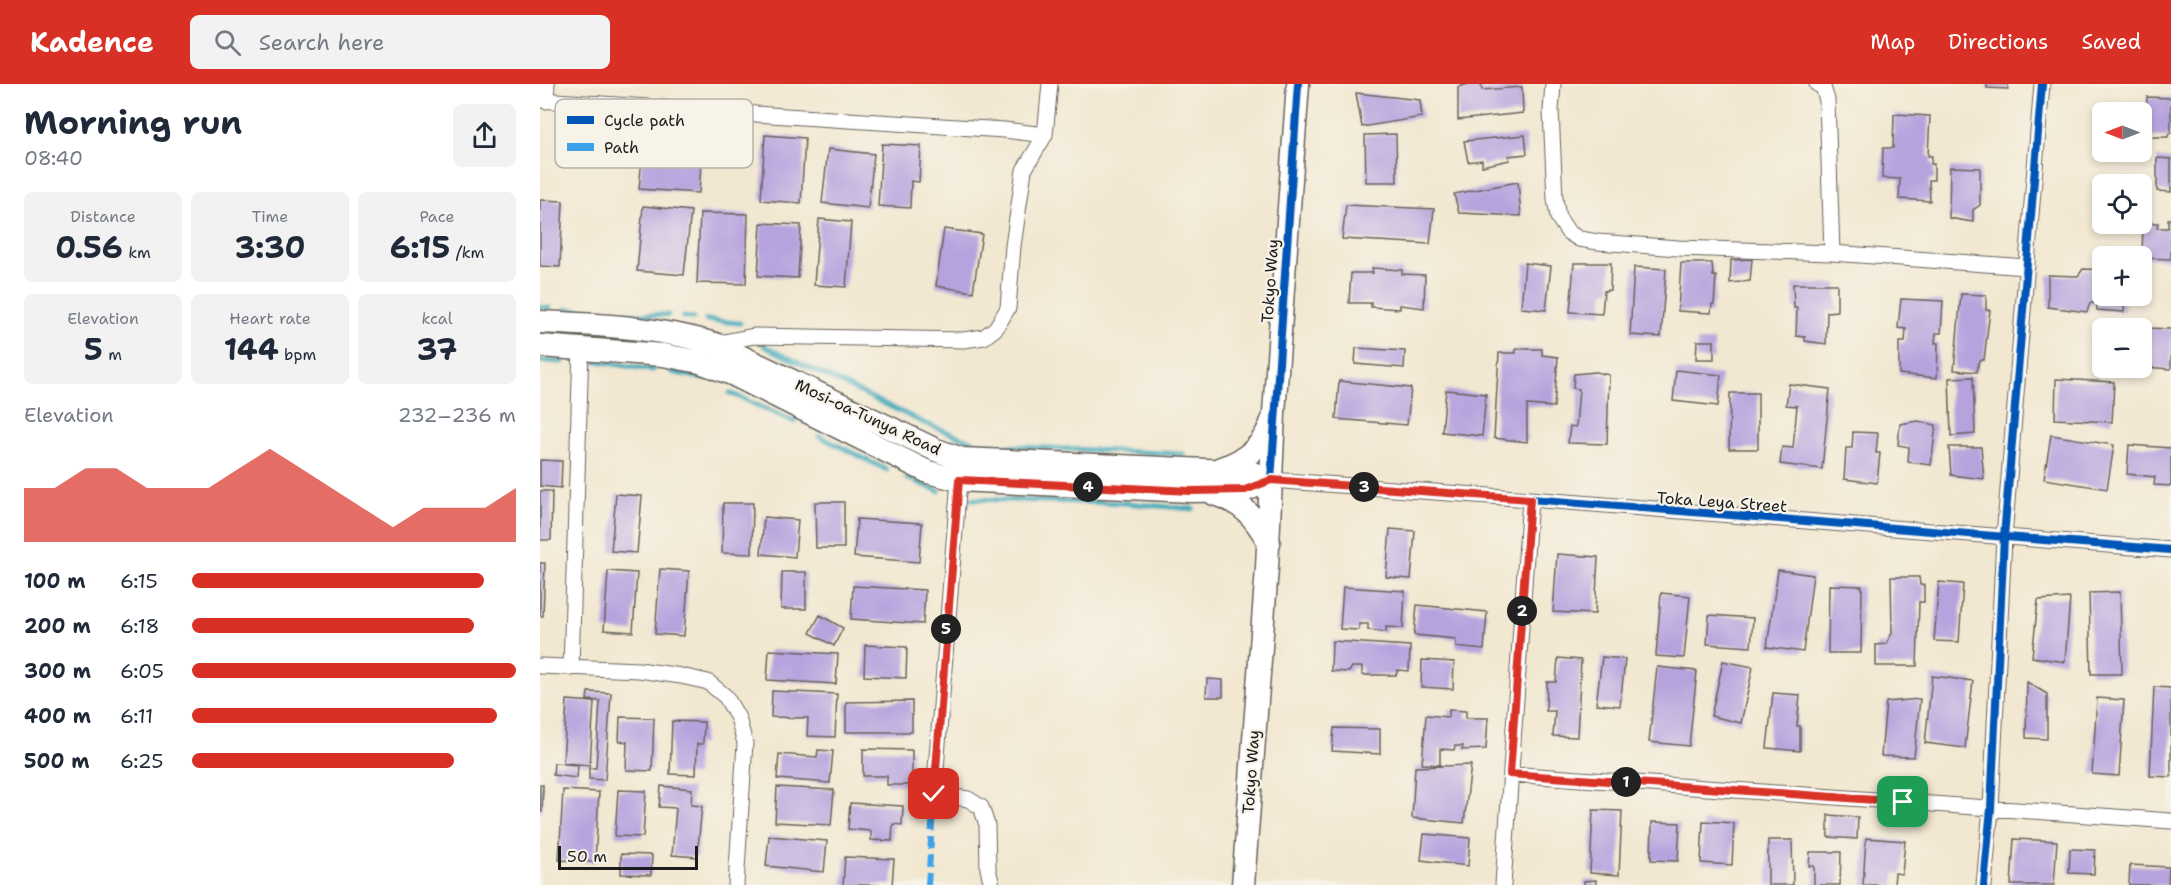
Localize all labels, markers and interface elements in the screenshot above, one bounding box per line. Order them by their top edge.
search box [190,15,610,69]
text: Kadence [30,23,154,61]
icon: search [211,26,244,59]
text: Search here [259,28,385,57]
text: Map [1870,28,1915,56]
text: Directions [1948,28,2048,56]
text: Saved [2081,28,2141,56]
legend [555,99,753,168]
text: Morning run [24,100,242,145]
north arrow [2092,102,2152,162]
map controls [2092,102,2152,378]
button: share [453,104,516,167]
text: Cycle path [604,110,685,131]
text: Path [604,137,639,158]
text: 08:40 [24,145,83,171]
button: locate [2092,174,2152,234]
text: Distance [70,206,136,227]
text: Time [252,206,288,227]
text: Pace [419,206,455,227]
text: 0.56 [55,227,123,268]
text: 3:30 [234,227,306,268]
text: 6:15 [390,227,450,268]
street label: Tokyo Way [1257,238,1283,324]
text: km [123,242,151,263]
text: /km [450,242,484,263]
button: + [2092,246,2152,306]
text: Elevation [67,308,139,329]
text: Heart rate [229,308,311,329]
text: kcal [421,308,453,329]
button: − [2092,318,2152,378]
text: 5 [84,329,103,370]
text: 144 [224,329,279,370]
text: 37 [417,329,457,370]
text: m [103,344,122,365]
text: bpm [279,344,316,365]
street label: Mosi-oa-Tunya Road [792,374,944,460]
text: Elevation [24,402,114,428]
text: 232–236 m [398,402,516,428]
pin: 4 [1073,472,1103,502]
pin: 3 [1349,472,1379,502]
text: 4 [1082,476,1094,497]
text: 3 [1358,476,1370,497]
street label: Toka Leya Street [1656,487,1788,517]
text: 100 m [24,568,86,594]
text: 6:15 [120,568,158,594]
pin: 2 [1507,596,1537,626]
text: 2 [1516,600,1528,621]
text: 200 m [24,613,91,639]
text: 6:18 [120,613,159,639]
pin: 5 [931,614,961,644]
text: 5 [941,618,951,639]
text: 300 m [24,658,91,684]
text: 6:05 [120,658,164,684]
text: 400 m [24,703,91,729]
text: 6:11 [120,703,153,729]
street label: Tokyo Way [1238,729,1264,815]
text: 500 m [24,748,90,774]
text: 6:25 [120,748,164,774]
pin: 1 [1611,767,1641,797]
pin [908,768,959,819]
text: 1 [1622,771,1630,792]
pin [1877,776,1928,827]
icon: check [917,777,950,810]
icon: arrive [1886,785,1919,818]
scale bar [558,843,698,870]
text: 50 m [567,846,607,867]

